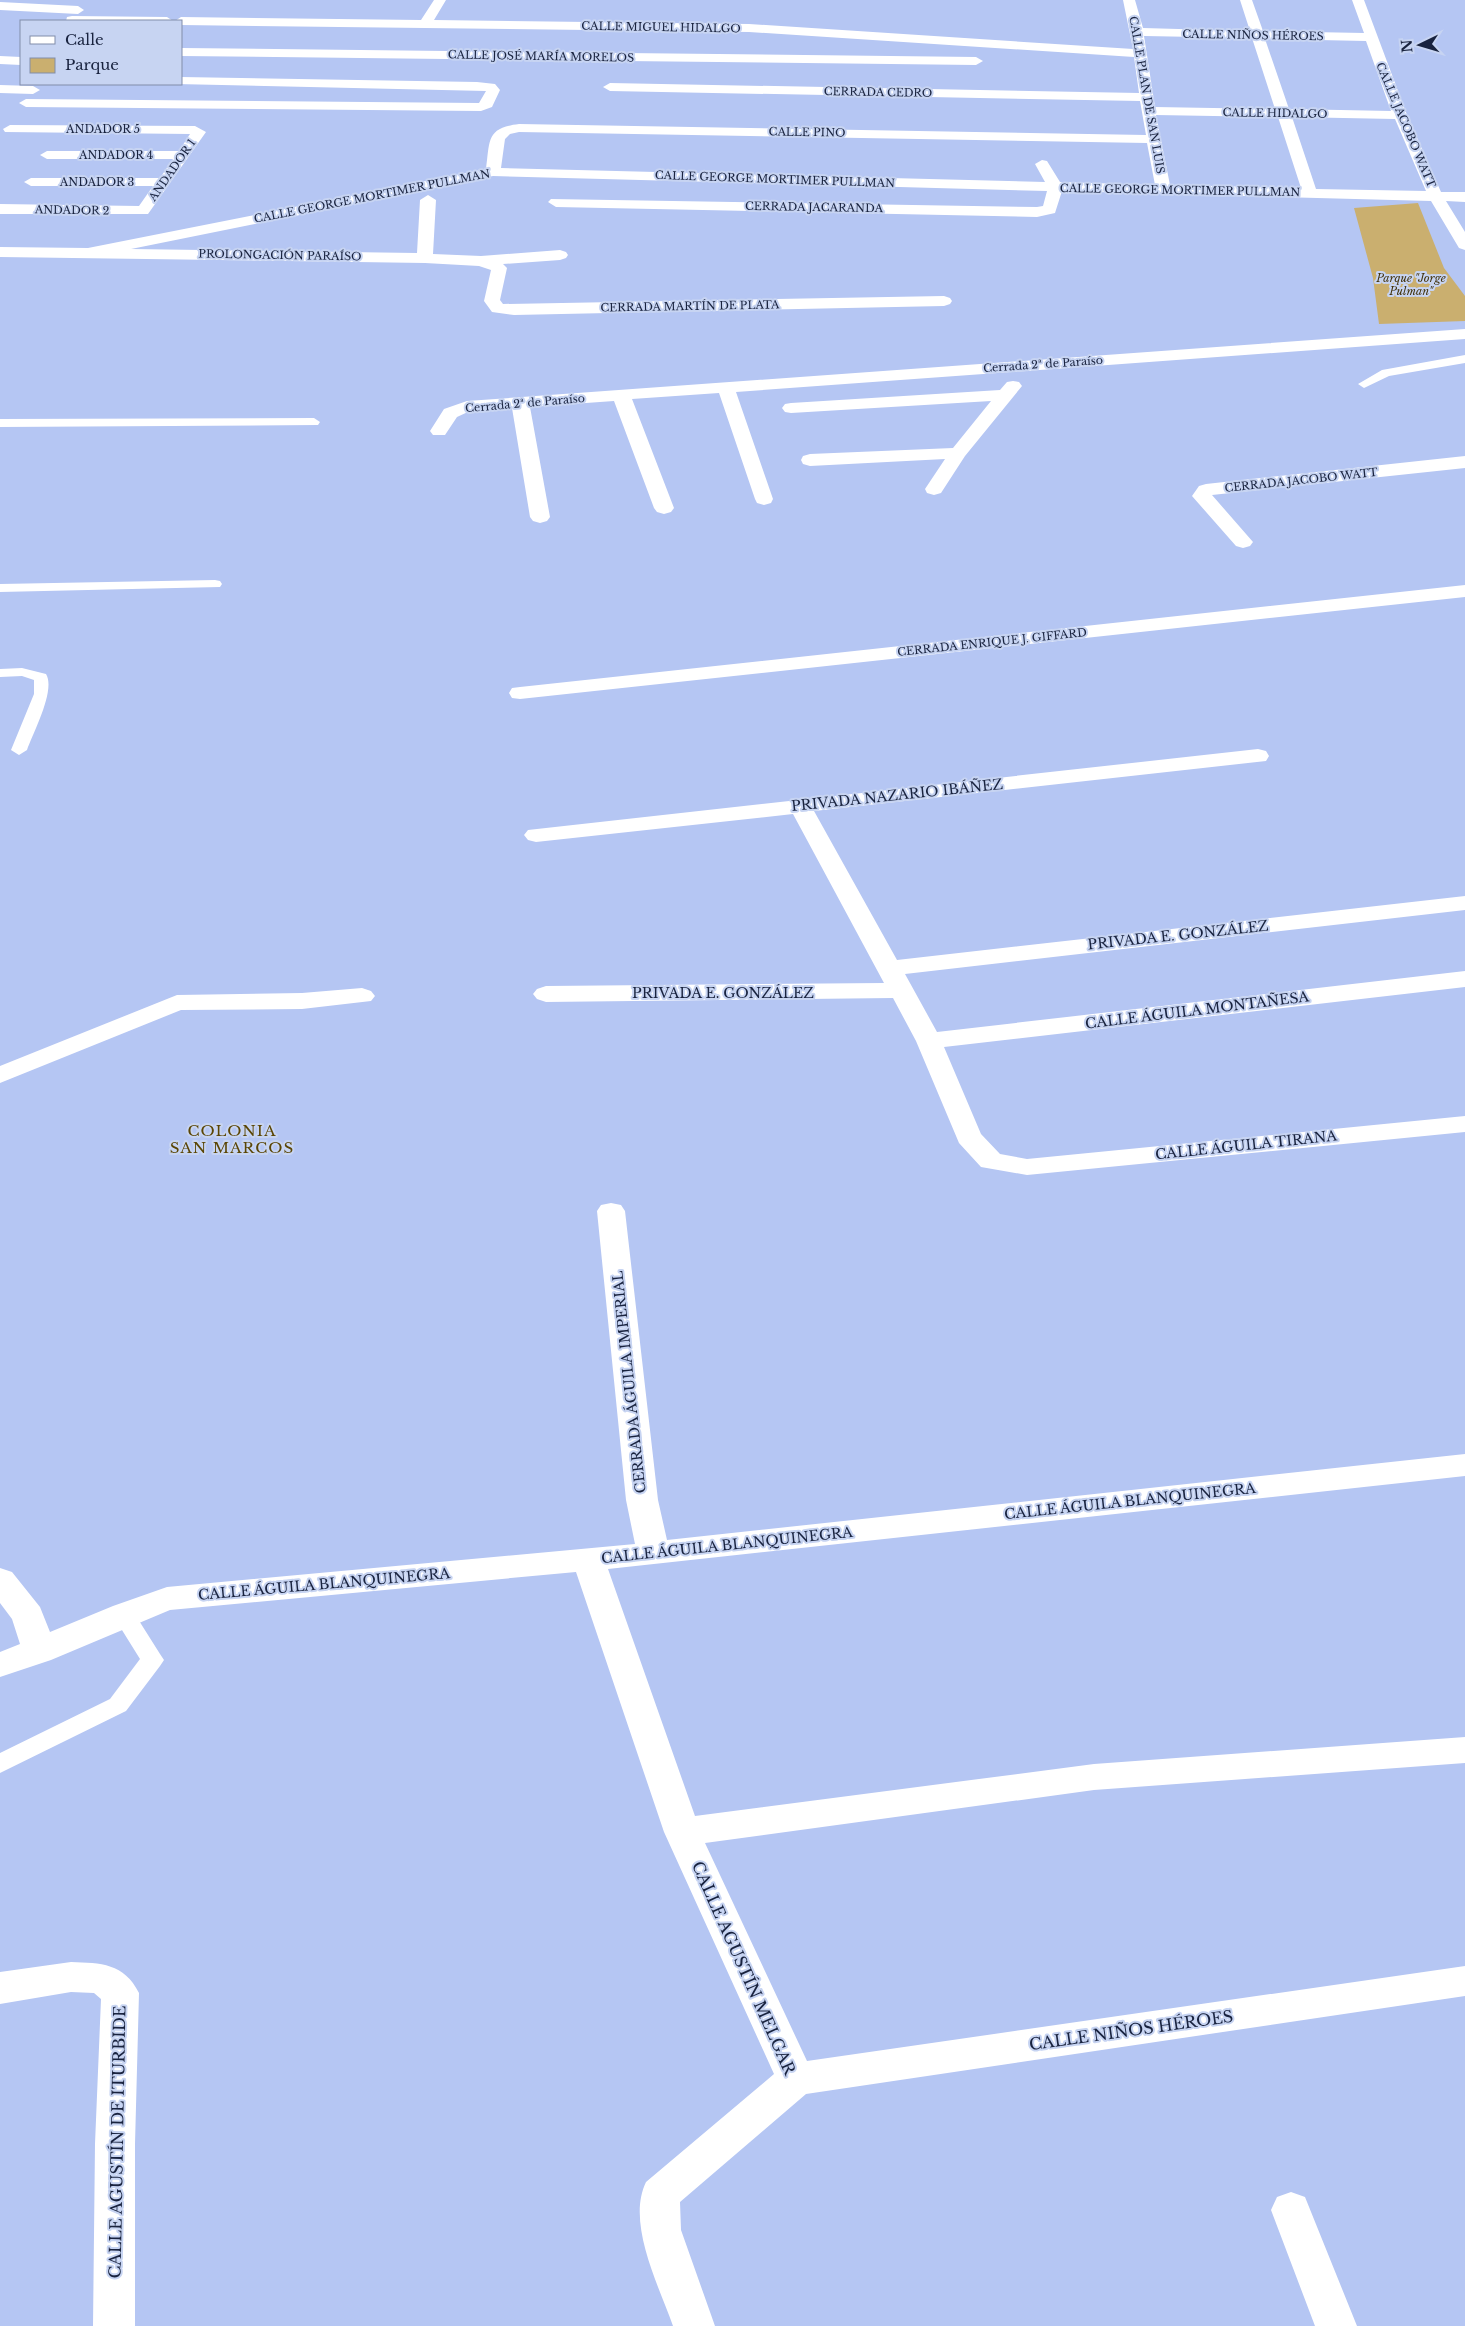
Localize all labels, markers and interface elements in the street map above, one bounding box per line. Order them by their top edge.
street label: CALLE PLAN DE SAN LUIS [1126,15,1168,175]
street label: CALLE MIGUEL HIDALGO [581,19,741,35]
legend [20,20,182,85]
north arrow [1395,20,1445,70]
street label: CALLE NIÑOS HÉROES [1182,27,1324,43]
text: Calle [65,30,104,49]
text: N [1398,39,1417,53]
street label: CALLE JOSÉ MARÍA MORELOS [448,47,634,65]
text: Parque [65,55,119,74]
street label: CALLE JACOBO WATT [1373,60,1439,190]
street label: CERRADA CEDRO [824,84,932,100]
street label: CALLE HIDALGO [1222,105,1328,121]
street label: ANDADOR 5 [65,122,140,136]
street label: CALLE PINO [769,124,845,140]
street label: ANDADOR 1 [145,136,199,205]
street label: ANDADOR 4 [78,148,153,162]
street label: CALLE GEORGE MORTIMER PULLMAN [253,166,491,226]
street label: CALLE GEORGE MORTIMER PULLMAN [655,168,895,190]
street label: ANDADOR 3 [59,175,134,189]
street label: CALLE GEORGE MORTIMER PULLMAN [1060,181,1300,199]
street label: CERRADA JACARANDA [745,199,884,215]
street label: ANDADOR 2 [34,202,110,218]
street label: PROLONGACIÓN PARAÍSO [198,247,362,263]
park label: Parque "Jorge Pulman" [1375,271,1446,298]
street label: CERRADA MARTÍN DE PLATA [600,297,780,315]
street label: Cerrada 2ª de Paraíso [983,353,1103,375]
street label: Cerrada 2ª de Paraíso [465,391,585,415]
street label: CERRADA JACOBO WATT [1224,465,1378,495]
street label: CERRADA ENRIQUE J. GIFFARD [897,625,1088,659]
street label: PRIVADA NAZARIO IBÁÑEZ [790,775,1004,815]
street label: PRIVADA E. GONZÁLEZ [1087,917,1270,953]
street label: PRIVADA E. GONZÁLEZ [632,984,814,1002]
street label: CALLE ÁGUILA MONTAÑESA [1084,987,1310,1033]
district label: COLONIA SAN MARCOS [170,1121,294,1157]
street label: CALLE ÁGUILA TIRANA [1154,1126,1338,1164]
street label: CERRADA ÁGUILA IMPERIAL [608,1270,650,1494]
street label: CALLE ÁGUILA BLANQUINEGRA [1003,1479,1257,1523]
street label: CALLE ÁGUILA BLANQUINEGRA [600,1523,854,1567]
street label: CALLE ÁGUILA BLANQUINEGRA [197,1564,451,1604]
street label: CALLE AGUSTÍN MELGAR [688,1858,801,2079]
street label: CALLE AGUSTÍN DE ITURBIDE [105,2005,129,2279]
street label: CALLE NIÑOS HÉROES [1028,2005,1234,2054]

